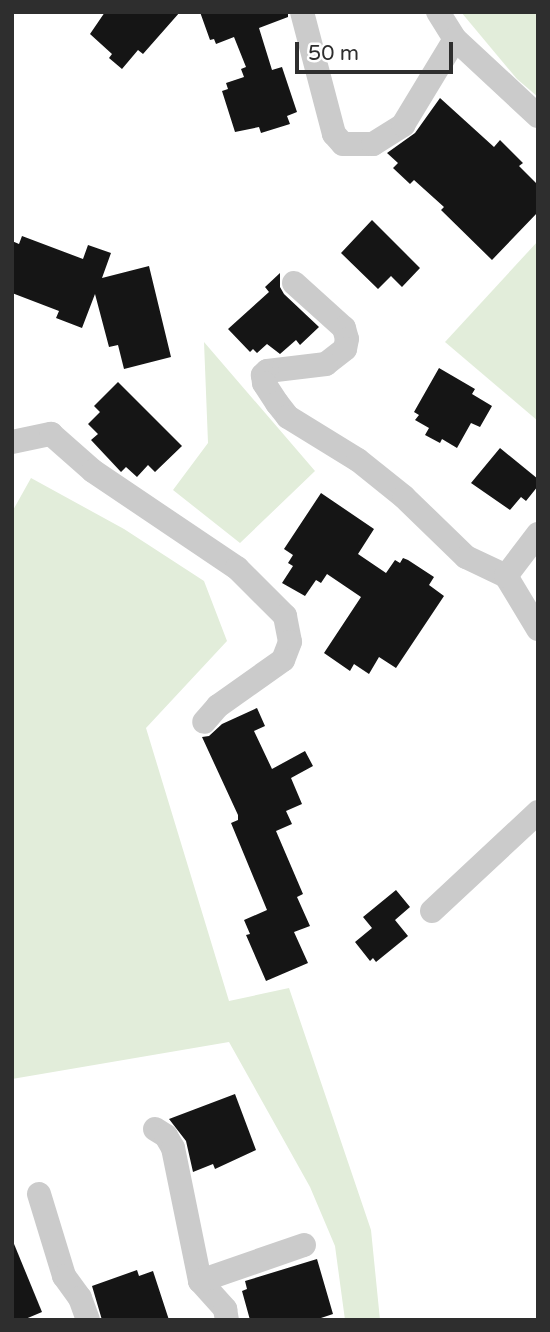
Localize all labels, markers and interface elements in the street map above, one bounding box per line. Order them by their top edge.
scale bar [298,28,456,72]
text: 50 m [308,41,359,66]

